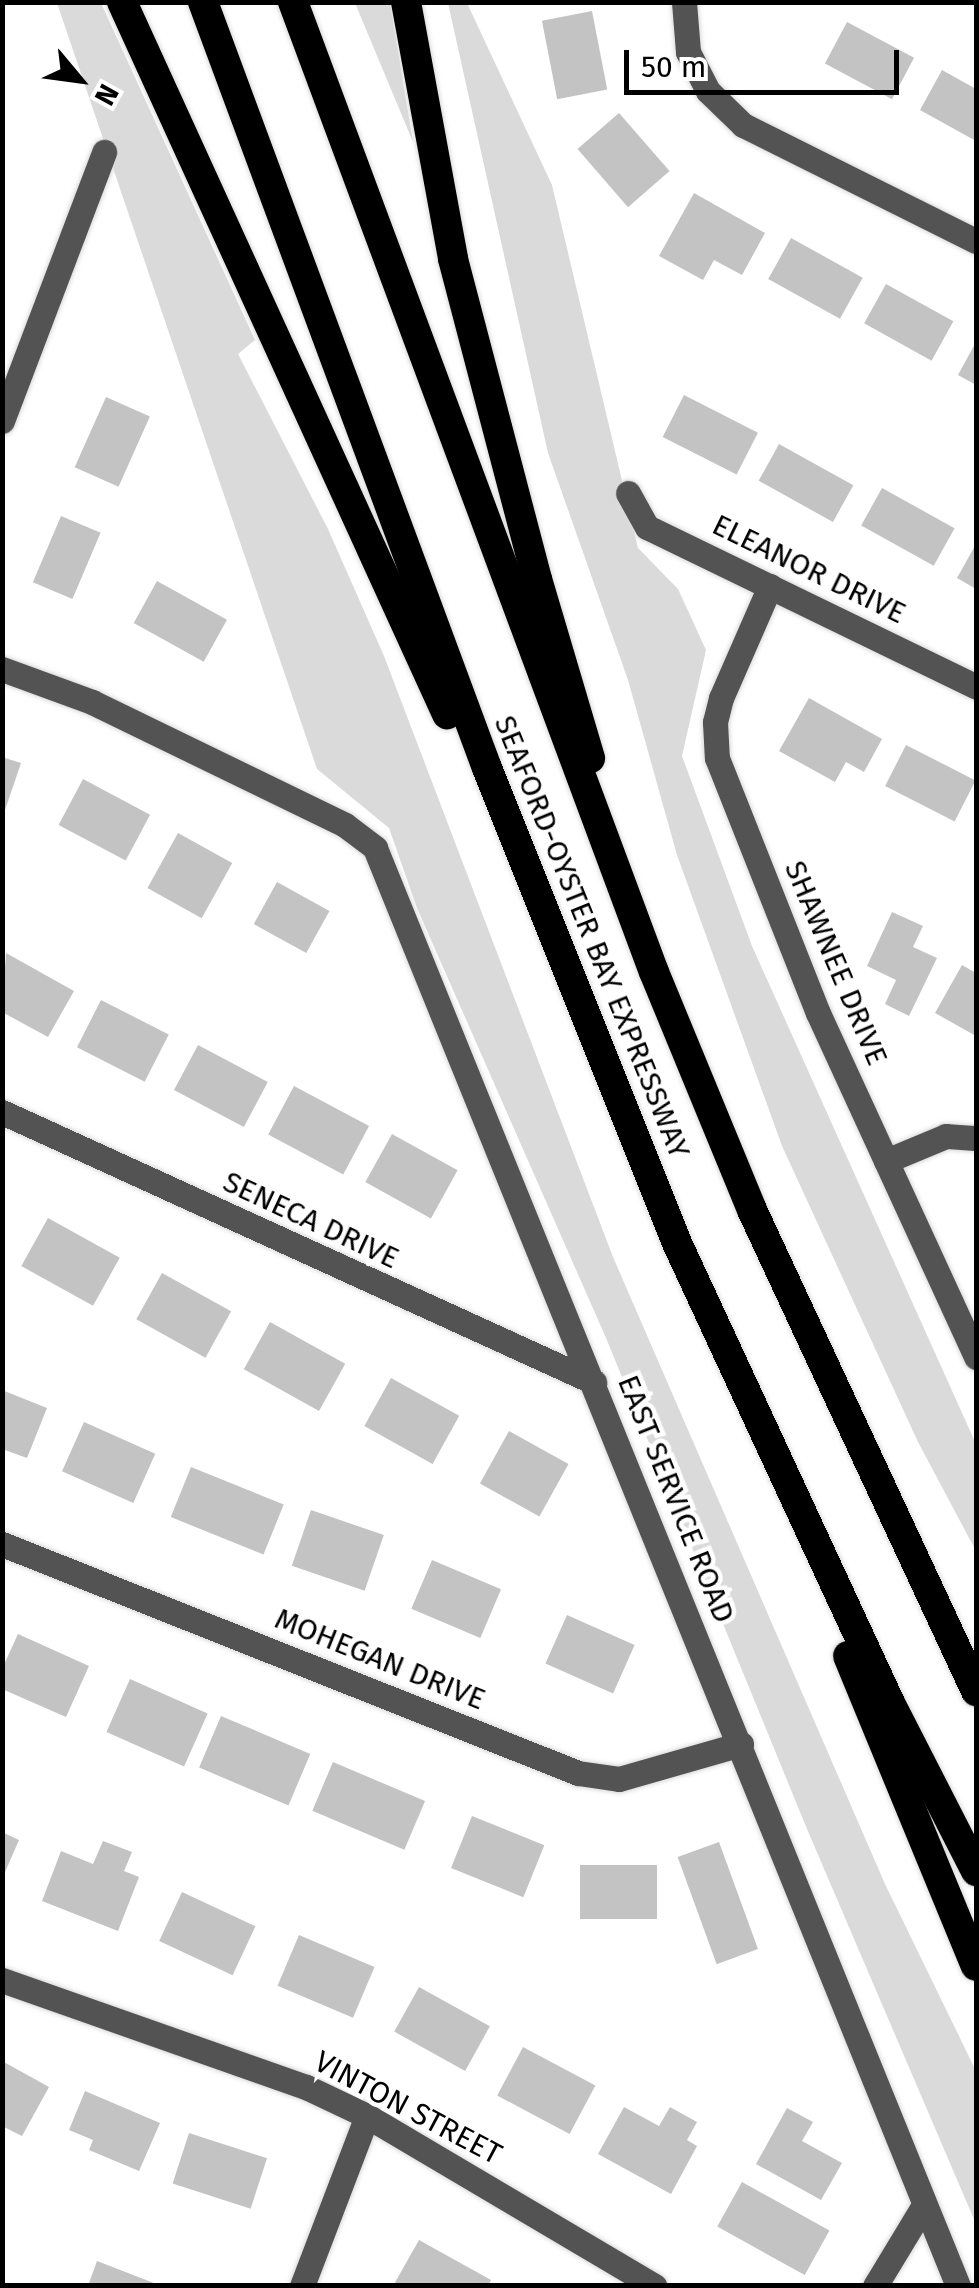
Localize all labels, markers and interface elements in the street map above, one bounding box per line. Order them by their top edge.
north arrow [30,30,130,130]
scale bar [629,30,904,92]
text: 50 m [641,49,706,85]
text: N [88,79,126,111]
street label: ELEANOR DRIVE [706,507,912,631]
street label: SEAFORD-OYSTER BAY EXPRESSWAY [487,710,697,1164]
street label: SHAWNEE DRIVE [777,855,895,1071]
street label: SENECA DRIVE [217,1164,405,1276]
street label: EAST SERVICE ROAD [610,1370,742,1628]
street label: MOHEGAN DRIVE [270,1600,490,1718]
street label: VINTON STREET [308,2044,508,2172]

